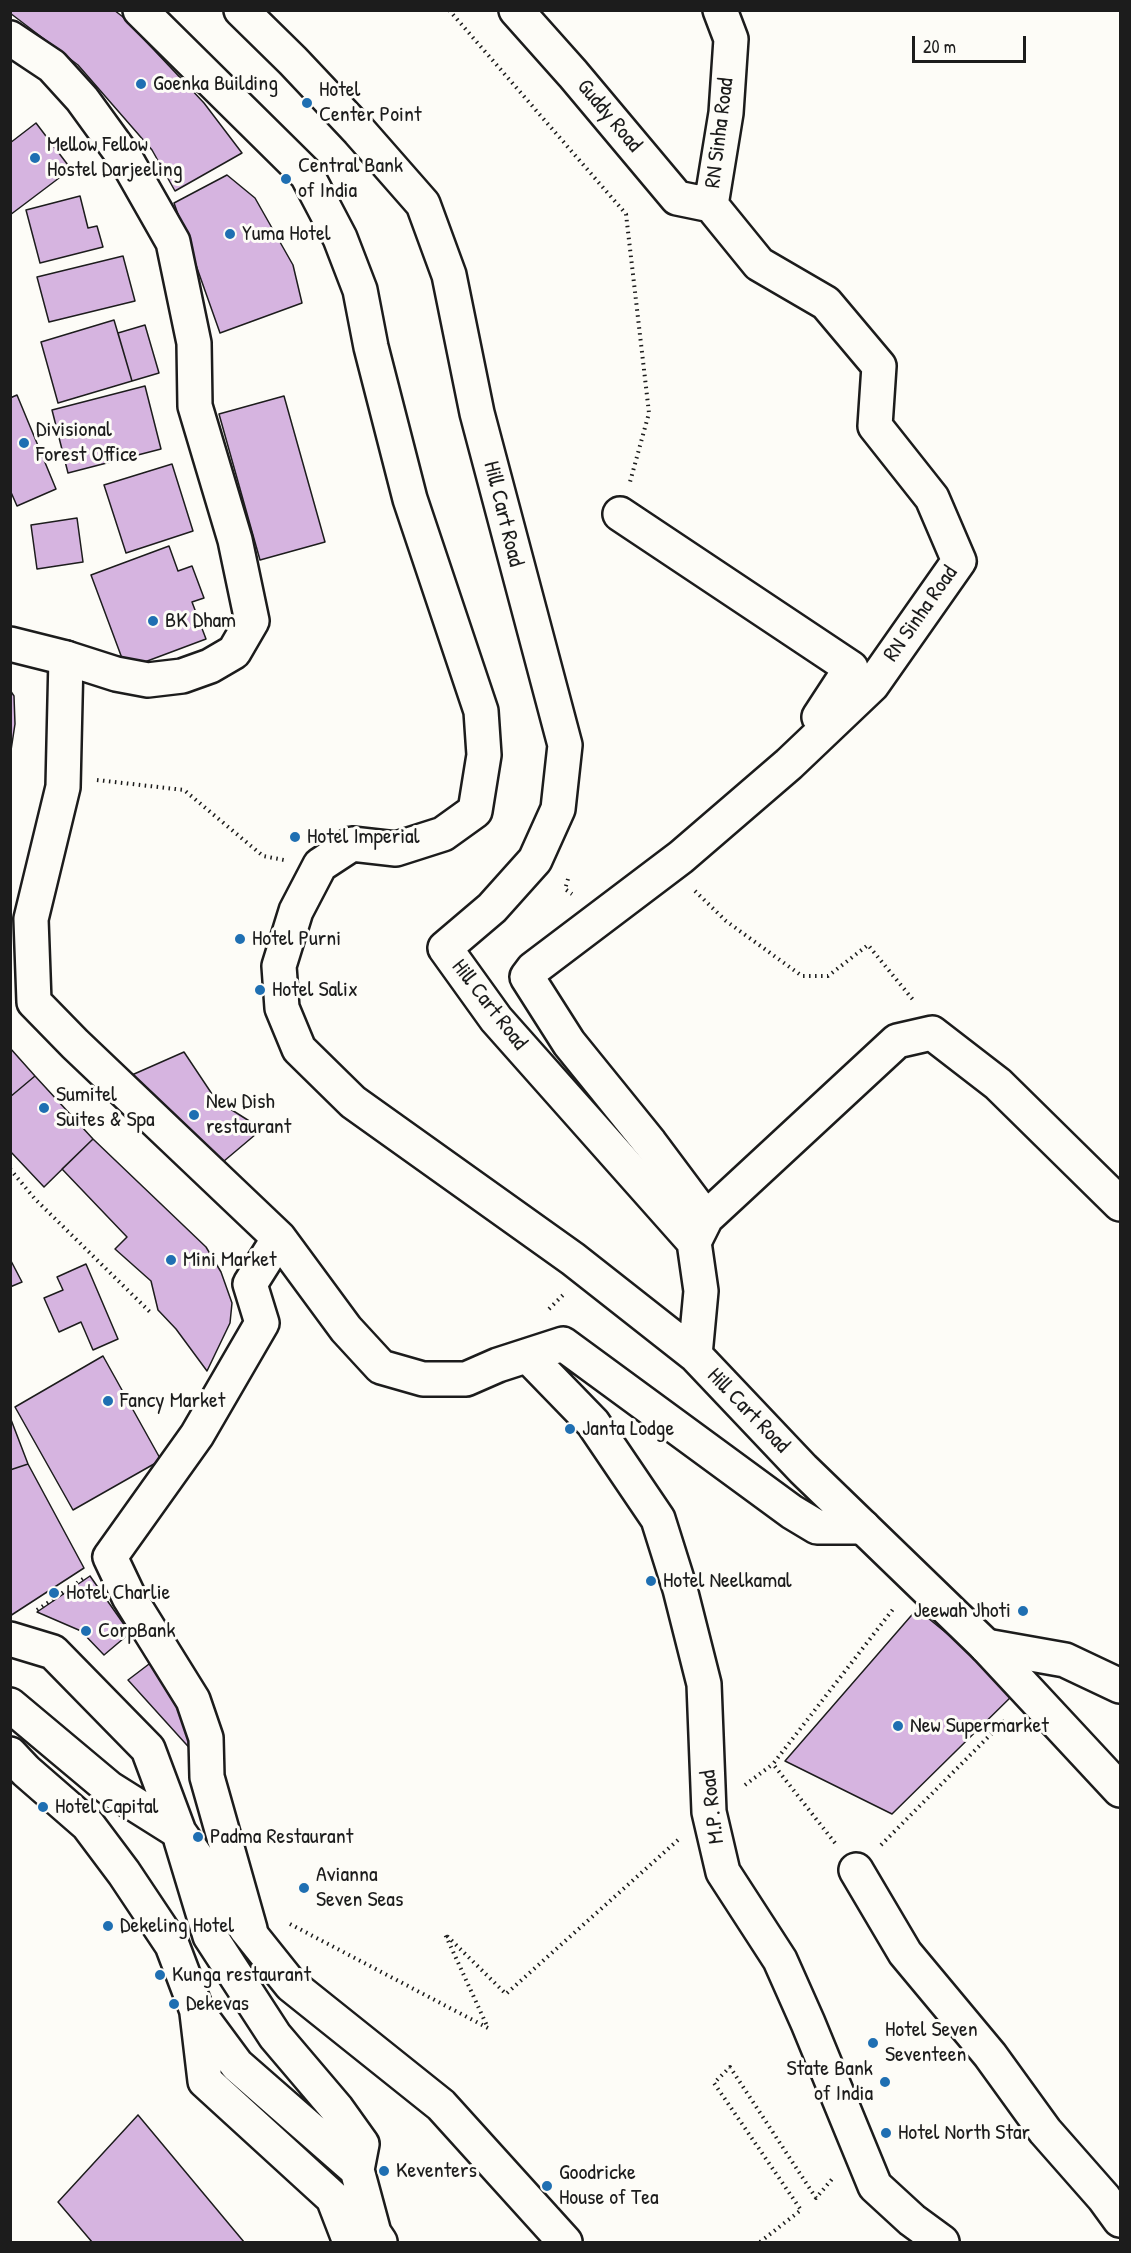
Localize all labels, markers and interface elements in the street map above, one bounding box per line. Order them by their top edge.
scale bar [915,24,1029,62]
text: 20 m [923,34,956,59]
place label: Goenka Building [153,71,278,97]
street label: Guddy Road [571,74,647,158]
street label: RN Sinha Road [700,76,740,190]
marker: Goenka Building [134,77,148,91]
place label: Hotel Center Point [319,77,421,128]
marker: Hotel Center Point [300,96,314,110]
place label: Mellow Fellow Hostel Darjeeling [47,132,183,184]
marker: Mellow Fellow Hostel Darjeeling [28,151,42,165]
place label: Central Bank of India [298,153,403,204]
marker: Central Bank of India [279,172,293,186]
place label: Yuma Hotel [242,221,331,247]
marker: Yuma Hotel [223,227,237,241]
place label: Divisional Forest Office [36,417,137,469]
marker: Divisional Forest Office [17,436,31,450]
street label: Hill Cart Road [477,459,529,569]
street label: RN Sinha Road [878,561,964,667]
place label: BK Dham [165,608,236,634]
marker: BK Dham [146,614,160,628]
place label: Hotel Imperial [307,824,420,850]
marker: Hotel Imperial [288,830,302,844]
place label: Hotel Purni [252,926,341,952]
marker: Hotel Purni [233,932,247,946]
street label: Hill Cart Road [445,954,533,1056]
place label: Hotel Salix [272,977,358,1003]
marker: Hotel Salix [253,983,267,997]
place label: Sumitel Suites & Spa [56,1082,155,1134]
place label: New Dish restaurant [206,1089,291,1140]
marker: Sumitel Suites & Spa [37,1101,51,1115]
marker: New Dish restaurant [187,1108,201,1122]
place label: Mini Market [183,1247,277,1273]
marker: Mini Market [164,1253,178,1267]
street label: Hill Cart Road [701,1363,795,1459]
place label: Fancy Market [120,1388,225,1414]
marker: Fancy Market [101,1394,115,1408]
place label: Janta Lodge [582,1416,674,1442]
marker: Janta Lodge [563,1422,577,1436]
place label: Hotel Neelkamal [663,1568,792,1594]
marker: Hotel Neelkamal [644,1574,658,1588]
place label: Hotel Charlie [66,1580,170,1606]
marker: Hotel Charlie [47,1586,61,1600]
place label: Jeewah Jhoti [913,1598,1011,1624]
marker: Jeewah Jhoti [1016,1604,1030,1618]
place label: CorpBank [98,1618,176,1644]
marker: CorpBank [79,1624,93,1638]
place label: New Supermarket [910,1713,1049,1739]
marker: New Supermarket [891,1719,905,1733]
street label: M.P. Road [695,1769,731,1845]
place label: Hotel Capital [55,1794,158,1820]
marker: Hotel Capital [36,1800,50,1814]
place label: Padma Restaurant [210,1824,353,1850]
marker: Padma Restaurant [191,1830,205,1844]
place label: Avianna Seven Seas [316,1862,403,1914]
marker: Avianna Seven Seas [297,1881,311,1895]
place label: Dekeling Hotel [120,1913,234,1939]
marker: Dekeling Hotel [101,1919,115,1933]
place label: Kunga restaurant [172,1962,311,1988]
marker: Kunga restaurant [153,1968,167,1982]
place label: Dekevas [186,1991,249,2017]
marker: Dekevas [167,1997,181,2011]
place label: Hotel Seven Seventeen [885,2017,978,2068]
marker: Hotel Seven Seventeen [866,2036,880,2050]
place label: State Bank of India [786,2056,873,2108]
marker: State Bank of India [878,2075,892,2089]
place label: Hotel North Star [898,2120,1030,2146]
marker: Hotel North Star [879,2126,893,2140]
place label: Keventers [396,2158,477,2184]
place label: Goodricke House of Tea [559,2160,659,2212]
marker: Keventers [377,2164,391,2178]
marker: Goodricke House of Tea [540,2179,554,2193]

